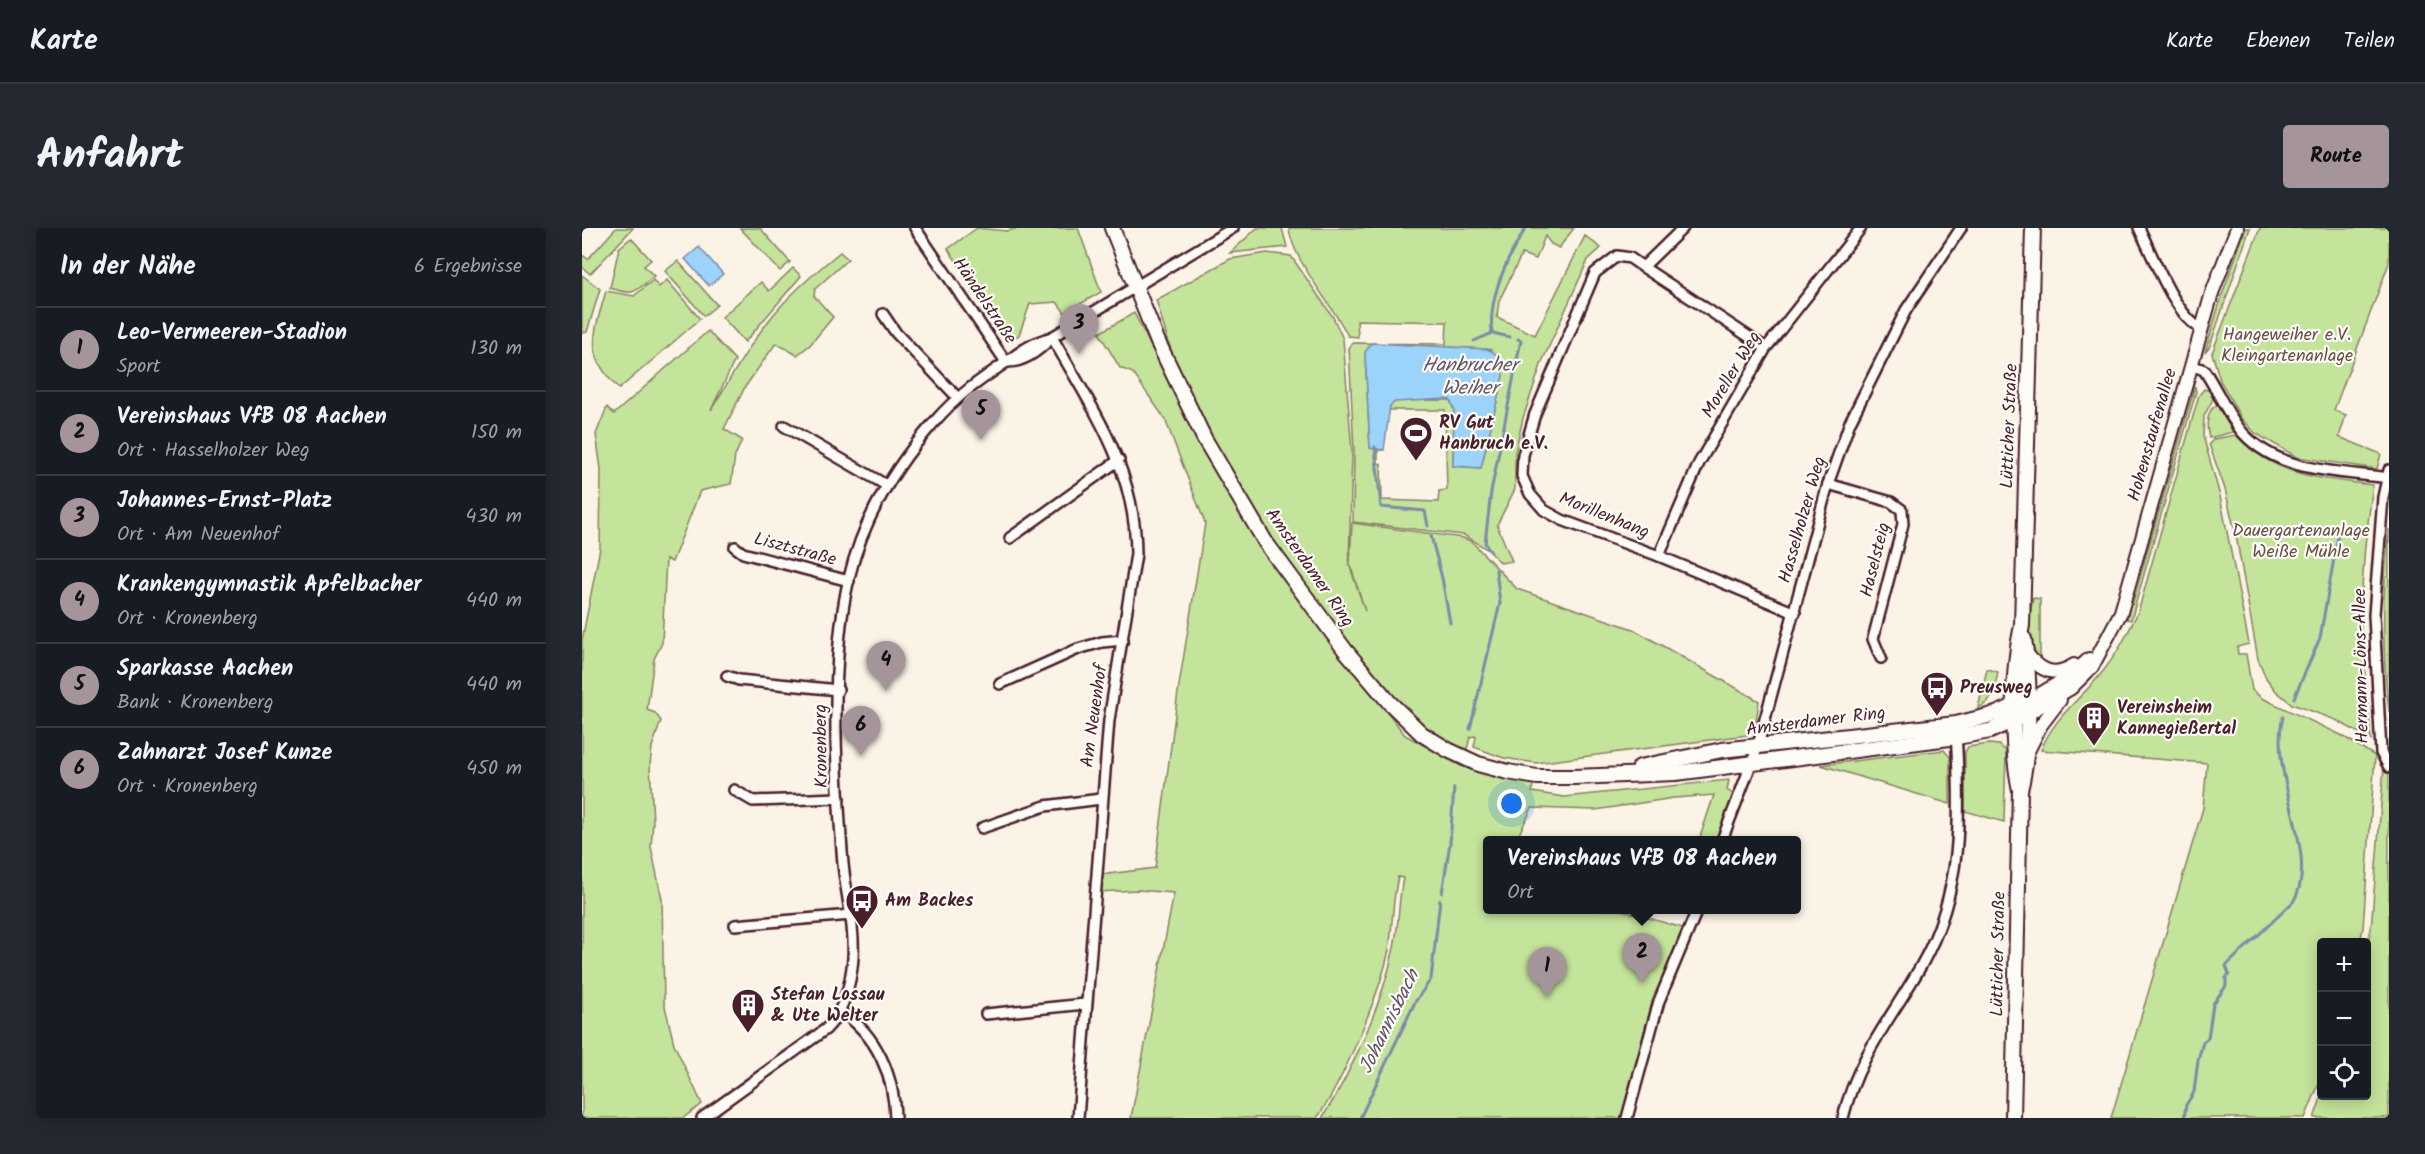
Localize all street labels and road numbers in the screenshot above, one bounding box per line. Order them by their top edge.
street label: Händelstraße [944,252,1024,350]
street label: Moreller Weg [1695,326,1769,424]
street label: Lütticher Straße [1993,363,2027,489]
street label: Hohenstaufenallee [2120,365,2186,505]
street label: Hasselholzer Weg [1771,453,1835,587]
street label: Morillenhang [1554,485,1654,547]
street label: Amsterdamer Ring [1257,502,1361,634]
street label: Haselsteig [1853,519,1899,601]
street label: Lisztstraße [751,525,839,575]
street label: Hermann-Löns-Allee [2346,588,2378,744]
street label: Am Neuenhof [1073,660,1117,769]
street label: Amsterdamer Ring [1745,699,1887,745]
street label: Kronenberg [807,704,837,788]
street label: Lütticher Straße [1983,891,2015,1017]

